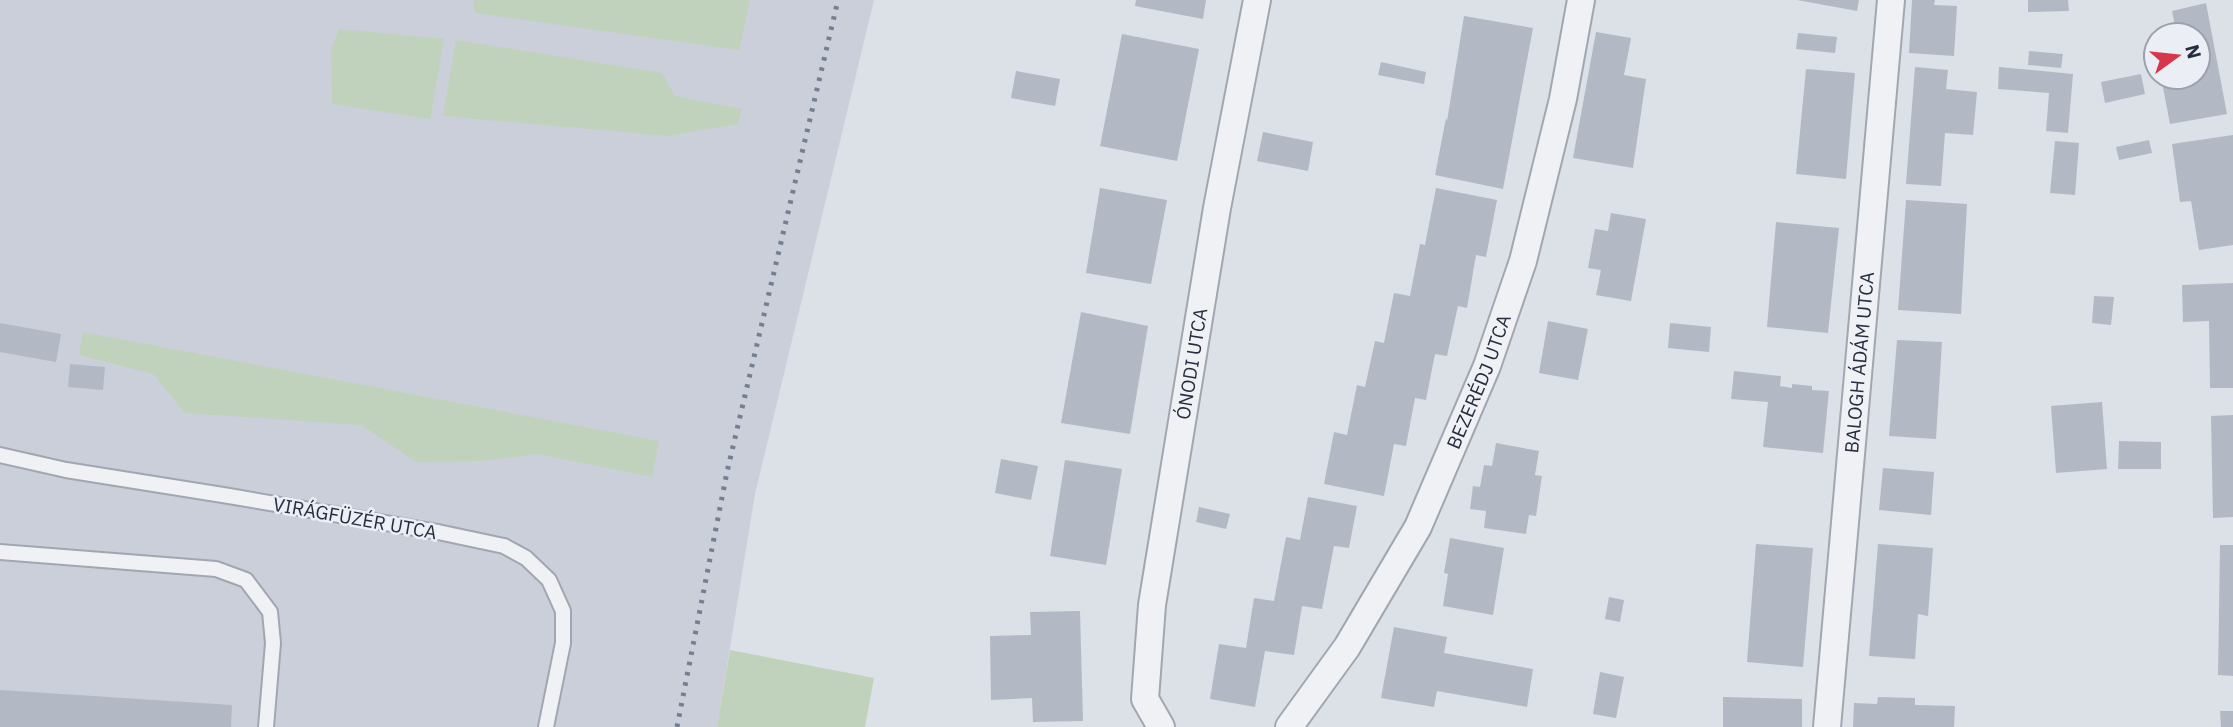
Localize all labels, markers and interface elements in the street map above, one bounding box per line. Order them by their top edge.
north arrow [2142,21,2212,91]
text: N [2180,42,2207,61]
street label: BALOGH ÁDÁM UTCA [1839,271,1879,454]
street label: ÓNODI UTCA [1171,306,1212,421]
street label: BEZERÉDJ UTCA [1441,311,1516,452]
street label: VIRÁGFÜZÉR UTCA [271,492,439,544]

